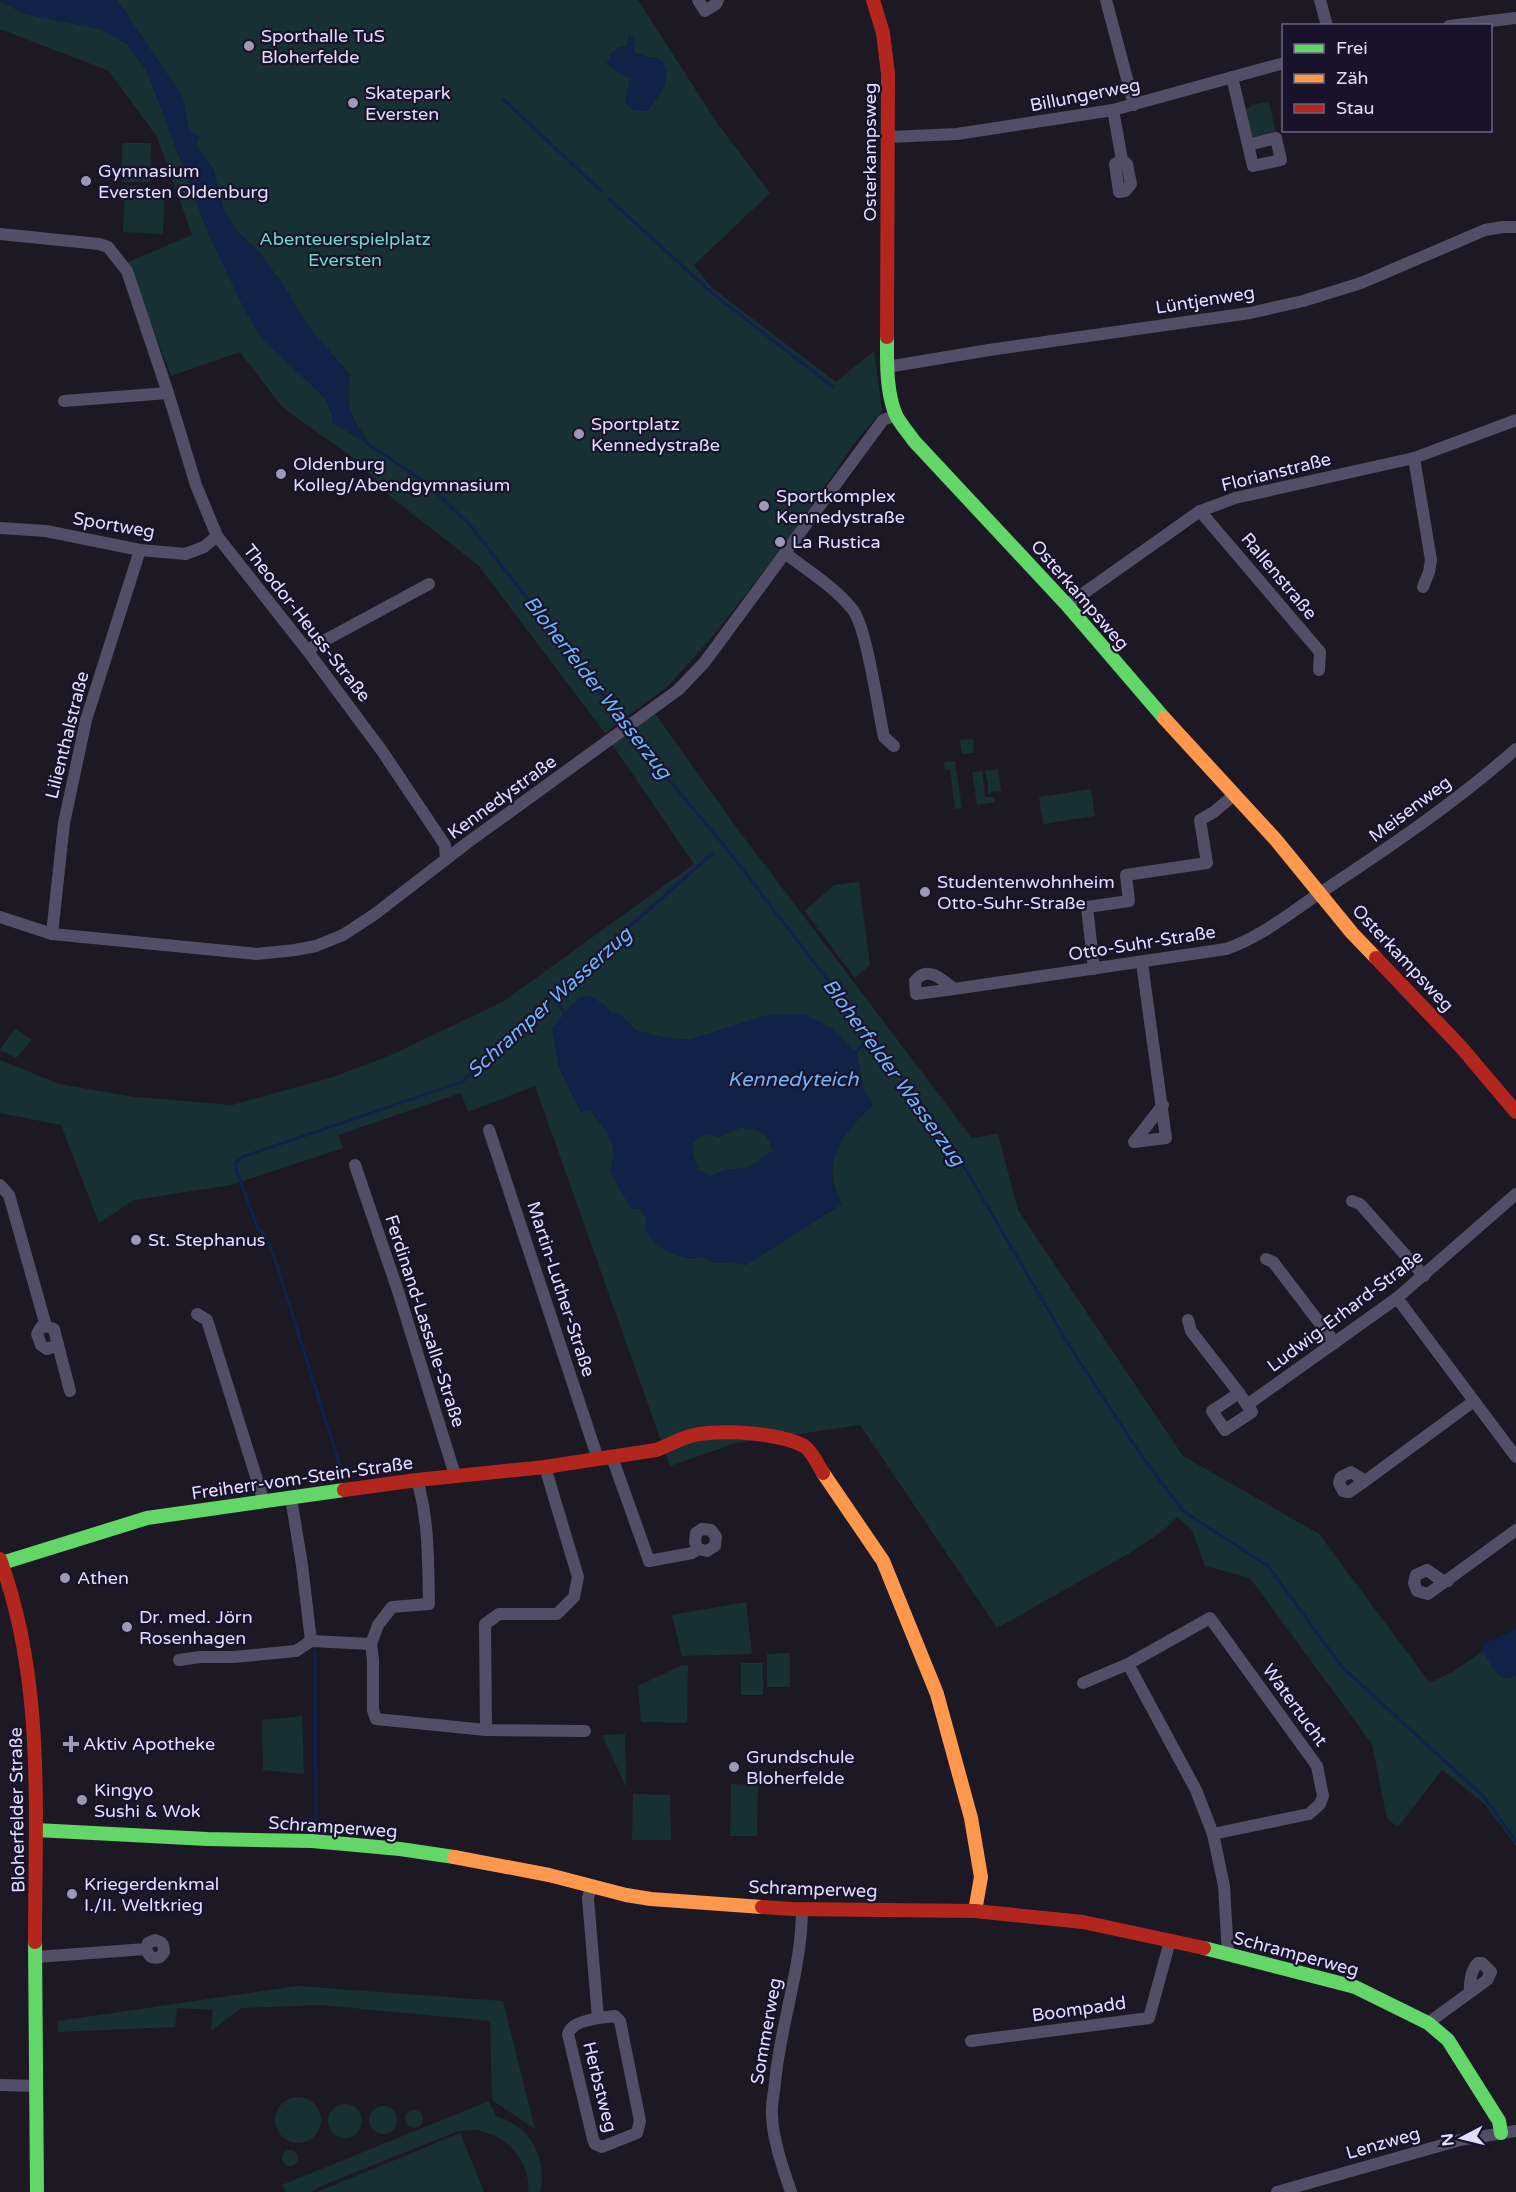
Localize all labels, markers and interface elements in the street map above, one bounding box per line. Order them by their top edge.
legend [1282,24,1492,132]
place label: Sporthalle TuS Bloherfelde [261,25,385,68]
text: Frei [1336,37,1368,59]
marker: Sporthalle TuS Bloherfelde [242,39,256,53]
text: Zäh [1336,67,1369,89]
street label: Billungerweg [1028,74,1142,116]
place label: Skatepark Eversten [365,82,451,125]
street label: Osterkampsweg [859,83,881,221]
marker: Skatepark Eversten [346,96,360,110]
text: Stau [1336,97,1375,119]
place label: Gymnasium Eversten Oldenburg [98,160,269,203]
marker: Gymnasium Eversten Oldenburg [79,174,93,188]
park label: Abenteuerspielplatz Eversten [259,228,431,271]
street label: Lüntjenweg [1154,281,1256,319]
place label: Sportplatz Kennedystraße [591,413,720,456]
marker: Sportplatz Kennedystraße [572,427,586,441]
street label: Florianstraße [1219,448,1333,496]
place label: Oldenburg Kolleg/Abendgymnasium [293,453,510,496]
marker: Oldenburg Kolleg/Abendgymnasium [274,467,288,481]
place label: Sportkomplex Kennedystraße [776,485,905,528]
marker: Sportkomplex Kennedystraße [757,499,771,513]
street label: Sportweg [71,507,157,543]
street label: Rallenstraße [1236,528,1322,624]
place label: La Rustica [792,531,881,553]
marker: La Rustica [773,535,787,549]
street label: Osterkampsweg [1026,535,1134,655]
street label: Theodor-Heuss-Straße [239,540,375,706]
water label: Bloherfelder Wasserzug [518,591,677,785]
street label: Lilienthalstraße [41,669,93,801]
street label: Kennedystraße [443,750,561,844]
street label: Meisenweg [1365,771,1455,847]
place label: Studentenwohnheim Otto-Suhr-Straße [937,871,1115,914]
marker: Studentenwohnheim Otto-Suhr-Straße [918,885,932,899]
street label: Osterkampsweg [1348,900,1458,1016]
street label: Otto-Suhr-Straße [1067,921,1217,965]
water label: Schramper Wasserzug [463,922,638,1083]
water label: Bloherfelder Wasserzug [817,974,970,1172]
water label: Kennedyteich [728,1068,859,1092]
street label: Martin-Luther-Straße [522,1199,600,1379]
street label: Ferdinand-Lassalle-Straße [380,1212,470,1430]
place label: St. Stephanus [148,1229,266,1251]
marker: St. Stephanus [129,1233,143,1247]
street label: Ludwig-Erhard-Straße [1263,1245,1427,1377]
street label: Freiherr-vom-Stein-Straße [190,1452,414,1504]
place label: Athen [77,1567,129,1589]
marker: Athen [58,1571,72,1585]
place label: Dr. med. Jörn Rosenhagen [139,1606,253,1649]
marker: Dr. med. Jörn Rosenhagen [120,1620,134,1634]
street label: Watertucht [1258,1660,1332,1751]
street label: Bloherfelder Straße [5,1727,29,1893]
place label: Aktiv Apotheke [83,1733,215,1755]
marker: Aktiv Apotheke [64,1737,78,1751]
place label: Grundschule Bloherfelde [746,1746,855,1789]
marker: Grundschule Bloherfelde [727,1760,741,1774]
place label: Kingyo Sushi & Wok [94,1779,201,1822]
marker: Kingyo Sushi & Wok [75,1793,89,1807]
street label: Schramperweg [268,1812,398,1842]
place label: Kriegerdenkmal I./II. Weltkrieg [84,1873,219,1916]
street label: Schramperweg [748,1876,878,1902]
marker: Kriegerdenkmal I./II. Weltkrieg [65,1887,79,1901]
street label: Schramperweg [1231,1927,1361,1981]
street label: Sommerweg [746,1976,786,2086]
street label: Boompadd [1030,1991,1128,2027]
street label: Herbstweg [578,2039,622,2135]
north arrow [1432,2108,1492,2168]
street label: Lenzweg [1343,2122,1423,2164]
text: N [1437,2132,1459,2147]

